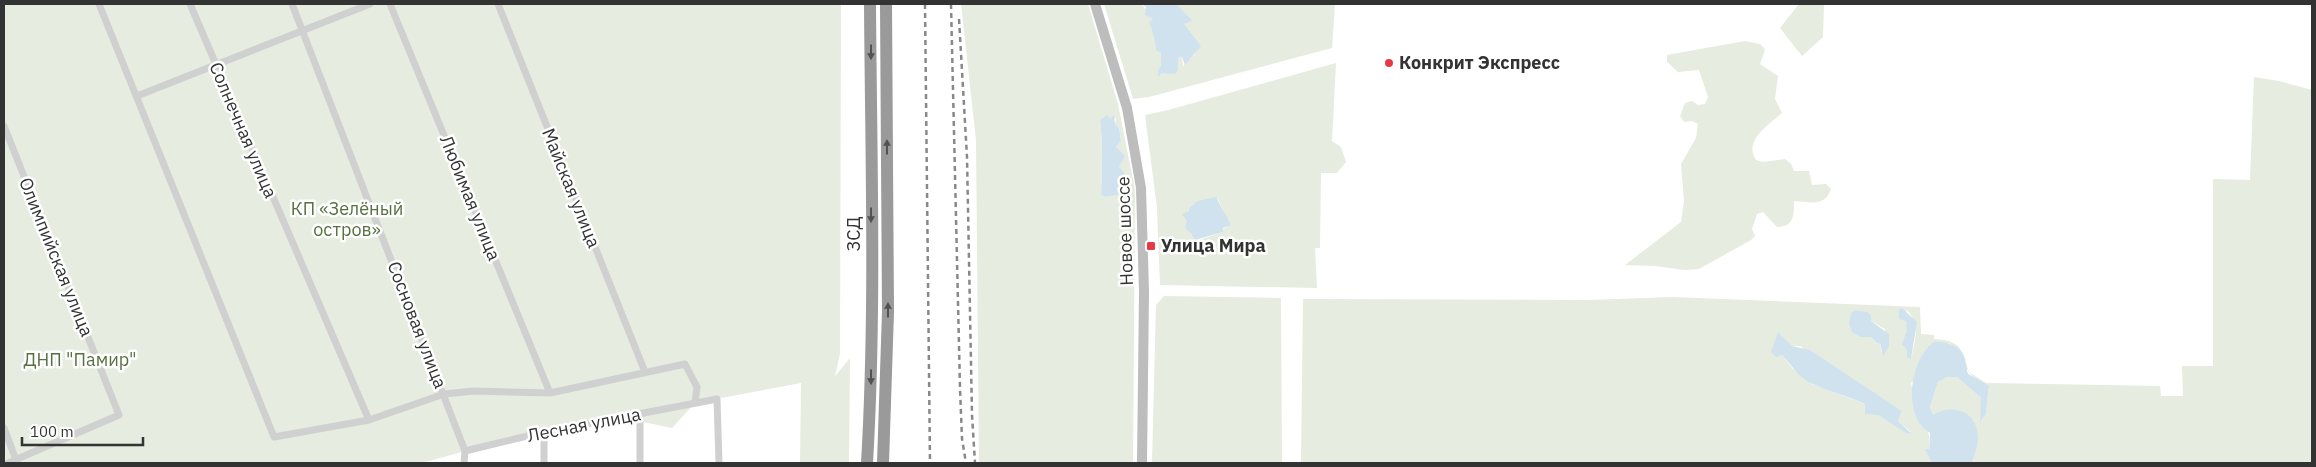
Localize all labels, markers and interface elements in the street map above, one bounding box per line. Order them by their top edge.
one-way arrow [867,45,875,61]
place label: Конкрит Экспресс [1399,51,1560,74]
marker: Конкрит Экспресс [1383,57,1395,69]
street label: Солнечная улица [204,58,283,202]
street label: Майская улица [537,125,606,251]
street label: Любимая улица [435,132,506,264]
one-way arrow [883,139,891,155]
street label: Олимпийская улица [14,174,99,340]
street label: Новое шоссе [1111,176,1138,286]
park label: КП «Зелёный остров» [291,197,403,241]
one-way arrow [867,207,875,223]
street label: ЗСД [842,217,865,251]
place label: Улица Мира [1161,234,1266,257]
marker: Улица Мира [1145,240,1157,252]
street label: Сосновая улица [383,258,452,392]
one-way arrow [884,301,892,317]
park label: ДНП "Памир" [24,348,136,371]
one-way arrow [867,370,875,386]
street label: Лесная улица [525,402,643,447]
scale bar [22,414,144,446]
text: 100 m [30,422,74,441]

